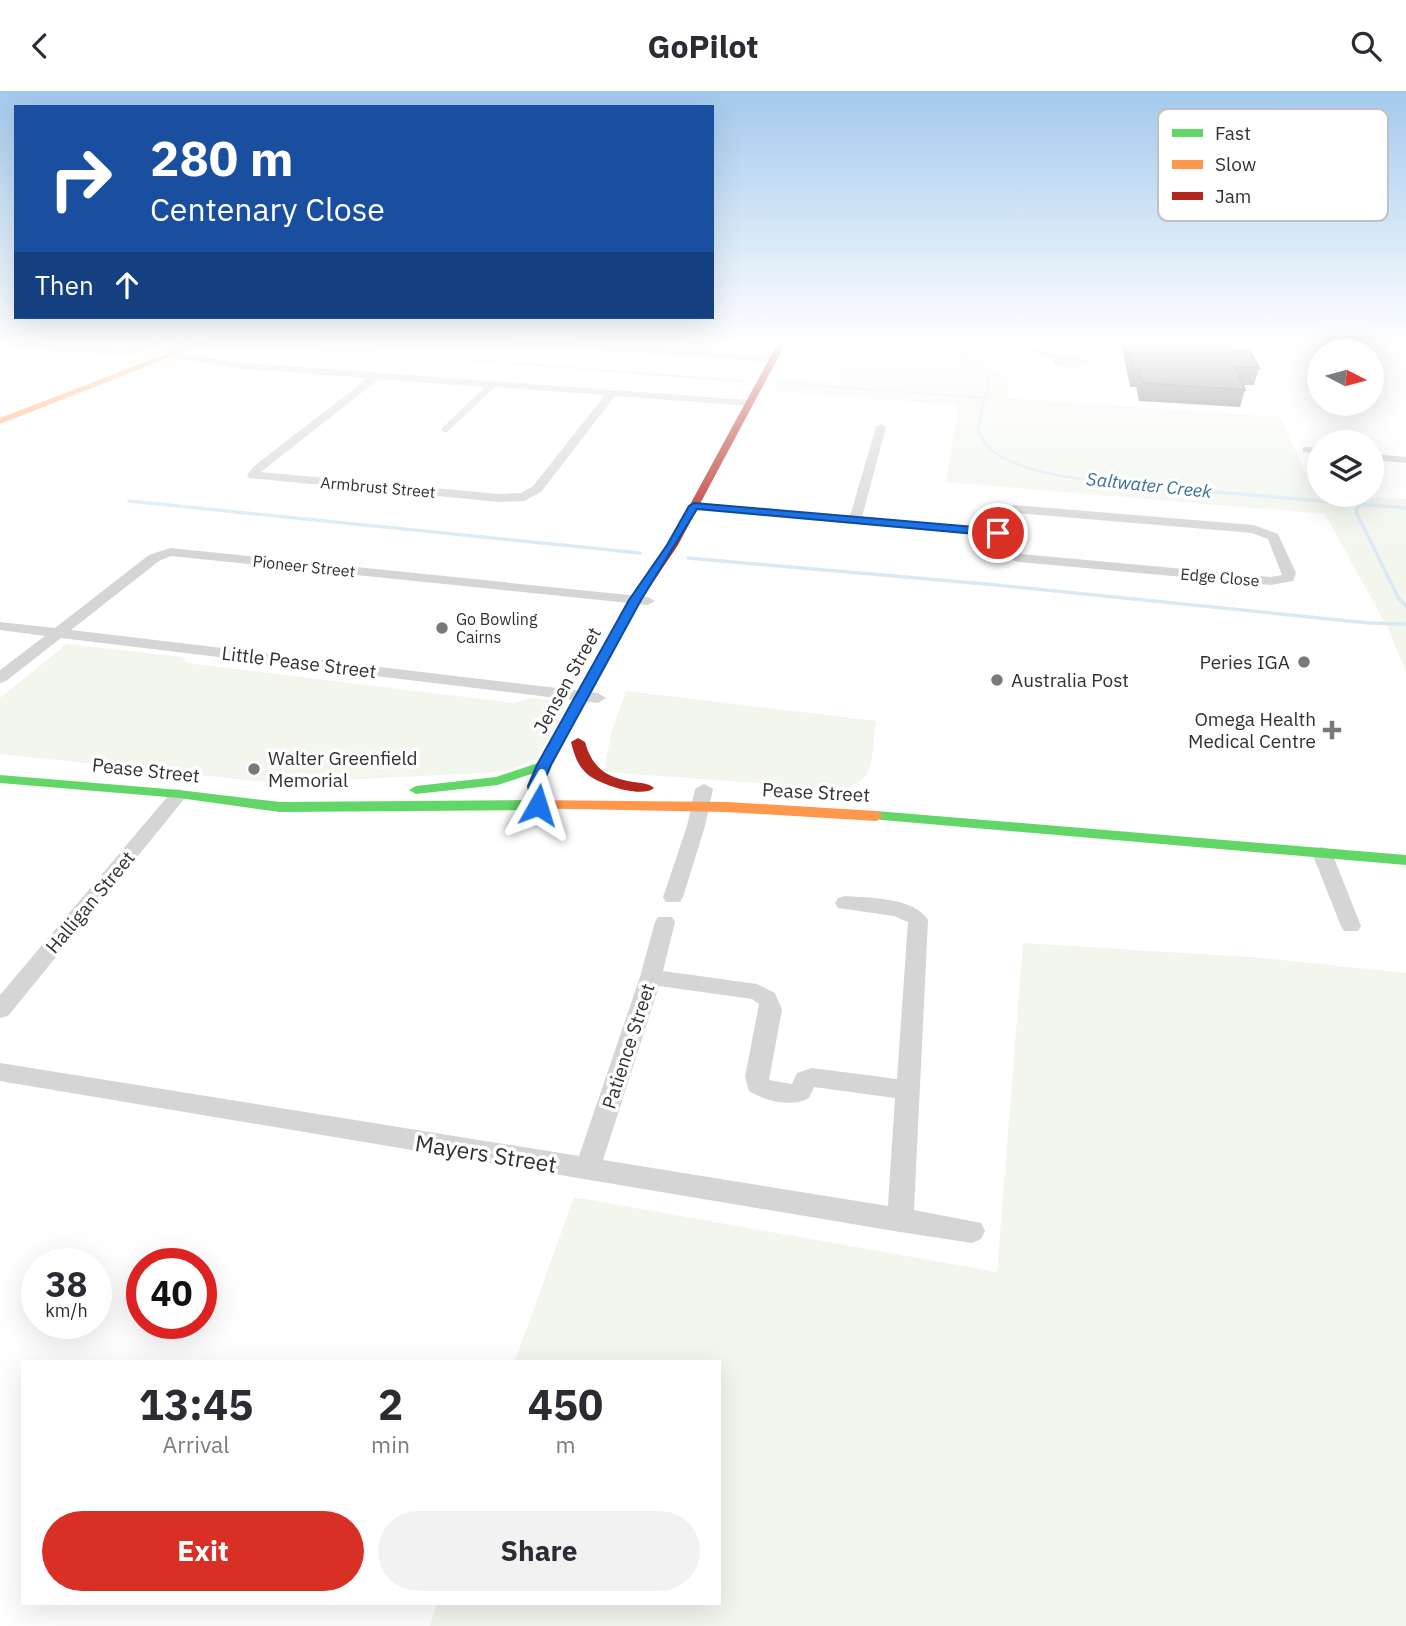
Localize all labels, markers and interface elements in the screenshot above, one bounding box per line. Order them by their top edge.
text: GoPilot [647,25,759,67]
icon: back [21,27,59,65]
icon: search [1347,27,1385,65]
legend [1158,109,1388,221]
text: Fast [1215,121,1251,145]
text: 280 m [150,126,294,189]
icon: right [35,133,126,224]
text: Slow [1215,152,1256,176]
text: Jam [1215,184,1251,208]
text: Centenary Close [150,188,385,230]
icon: ahead [108,266,146,304]
text: Then [35,268,94,302]
north arrow [1307,339,1384,417]
map controls [1307,339,1384,507]
button: layers [1307,430,1384,507]
water label: Saltwater Creek [1085,467,1213,503]
street label: Armbrust Street [320,472,436,502]
pin [968,503,1028,563]
icon: arrive [979,514,1017,552]
street label: Pioneer Street [252,551,356,581]
street label: Edge Close [1180,564,1261,590]
place label: Go Bowling Cairns [456,609,538,647]
marker: Go Bowling Cairns [434,620,450,636]
street label: Jensen Street [528,623,606,737]
street label: Little Pease Street [220,641,378,683]
place label: Peries IGA [1200,650,1290,674]
marker: Peries IGA [1296,654,1312,670]
place label: Australia Post [1011,668,1129,692]
marker: Australia Post [989,672,1005,688]
place label: Omega Health Medical Centre [1188,707,1316,753]
marker: Omega Health Medical Centre [1322,720,1342,740]
place label: Walter Greenfield Memorial [268,746,418,792]
street label: Pease Street [91,752,201,788]
marker: Walter Greenfield Memorial [246,761,262,777]
position arrow [501,768,575,842]
street label: Pease Street [761,777,871,807]
street label: Halligan Street [40,846,140,958]
street label: Patience Street [596,980,660,1112]
street label: Mayers Street [413,1127,559,1179]
speed limit sign: 40 [126,1248,217,1339]
text: 38 [45,1261,88,1307]
text: km/h [45,1299,88,1322]
text: 13:45 [139,1377,253,1432]
text: 2 [378,1377,403,1432]
text: 450 [528,1377,603,1432]
text: Arrival [163,1429,230,1459]
text: min [371,1429,410,1459]
text: m [555,1429,576,1459]
button: Exit [42,1511,364,1591]
button: Share [378,1511,700,1591]

